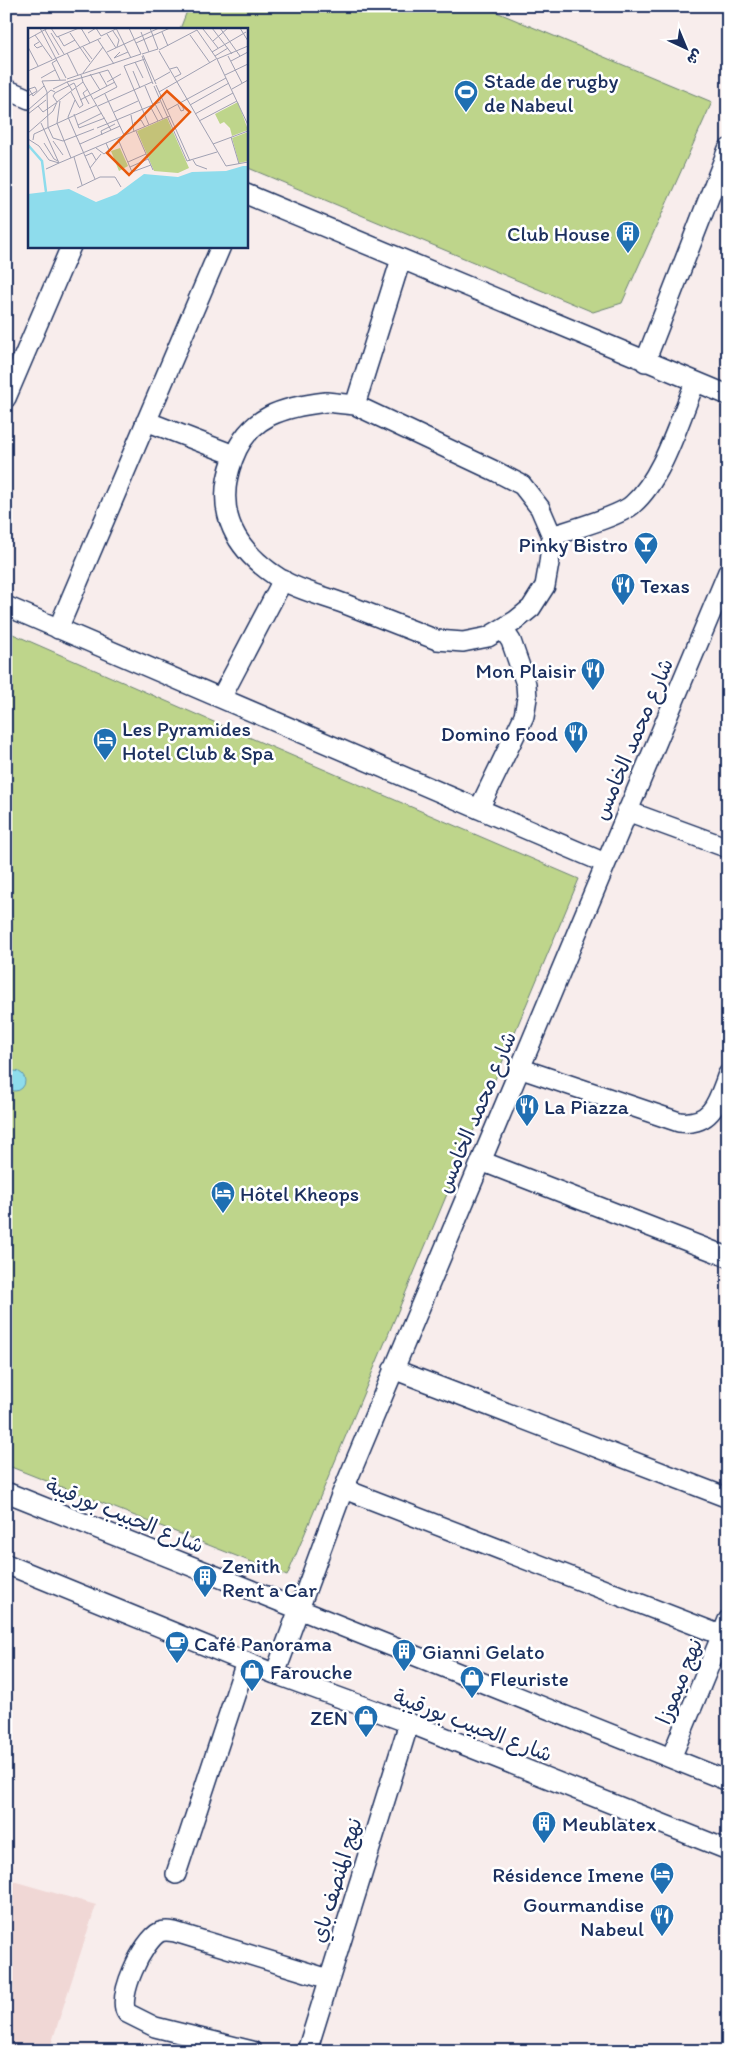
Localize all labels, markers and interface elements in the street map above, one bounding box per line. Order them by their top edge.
north arrow [662,22,712,72]
inset map [28,28,248,248]
text: ش [683,46,706,68]
place label: Stade de rugby de Nabeul [484,68,618,117]
sports icon: Stade de rugby de Nabeul [453,79,479,113]
building icon: Club House [615,220,641,254]
place label: Club House [507,221,610,246]
bar icon: Pinky Bistro [633,531,659,565]
place label: Pinky Bistro [519,532,628,557]
restaurant icon: Texas [610,572,636,606]
place label: Texas [640,573,690,598]
street label: شارع محمد الخامس [588,654,681,825]
restaurant icon: Mon Plaisir [580,657,606,691]
place label: Mon Plaisir [475,658,577,683]
place label: Les Pyramides Hotel Club & Spa [122,716,274,765]
restaurant icon: Domino Food [563,720,589,754]
place label: Domino Food [441,721,559,746]
hotel icon: Les Pyramides Hotel Club & Spa [92,727,118,761]
street label: شارع محمد الخامس [431,1027,524,1198]
restaurant icon: La Piazza [514,1093,540,1127]
place label: La Piazza [544,1094,629,1119]
hotel icon: Hôtel Kheops [210,1180,236,1214]
place label: Hôtel Kheops [240,1181,359,1206]
street label: شارع الحبيب بورقيبة [41,1472,208,1561]
place label: Zenith Rent a Car [222,1553,317,1602]
building icon: Zenith Rent a Car [192,1564,218,1598]
cafe icon: Café Panorama [164,1630,190,1664]
place label: Café Panorama [194,1631,332,1656]
street label: نهج ميموزا [651,1634,709,1728]
building icon: Gianni Gelato [391,1638,417,1672]
place label: Gianni Gelato [422,1639,545,1664]
shop icon: Farouche [239,1658,265,1692]
place label: Farouche [270,1659,352,1684]
shop icon: Fleuriste [459,1665,485,1699]
place label: Fleuriste [490,1666,569,1691]
street label: شارع الحبيب بورقيبة [389,1683,556,1770]
shop icon: ZEN [353,1704,379,1738]
place label: ZEN [310,1705,348,1730]
building icon: Meublatex [531,1810,557,1844]
place label: Meublatex [562,1811,657,1836]
street label: نهج المنصف باي [305,1815,370,1946]
hotel icon: Résidence Imene [649,1861,675,1895]
place label: Résidence Imene [492,1862,644,1887]
place label: Gourmandise Nabeul [523,1892,644,1941]
restaurant icon: Gourmandise Nabeul [649,1903,675,1937]

